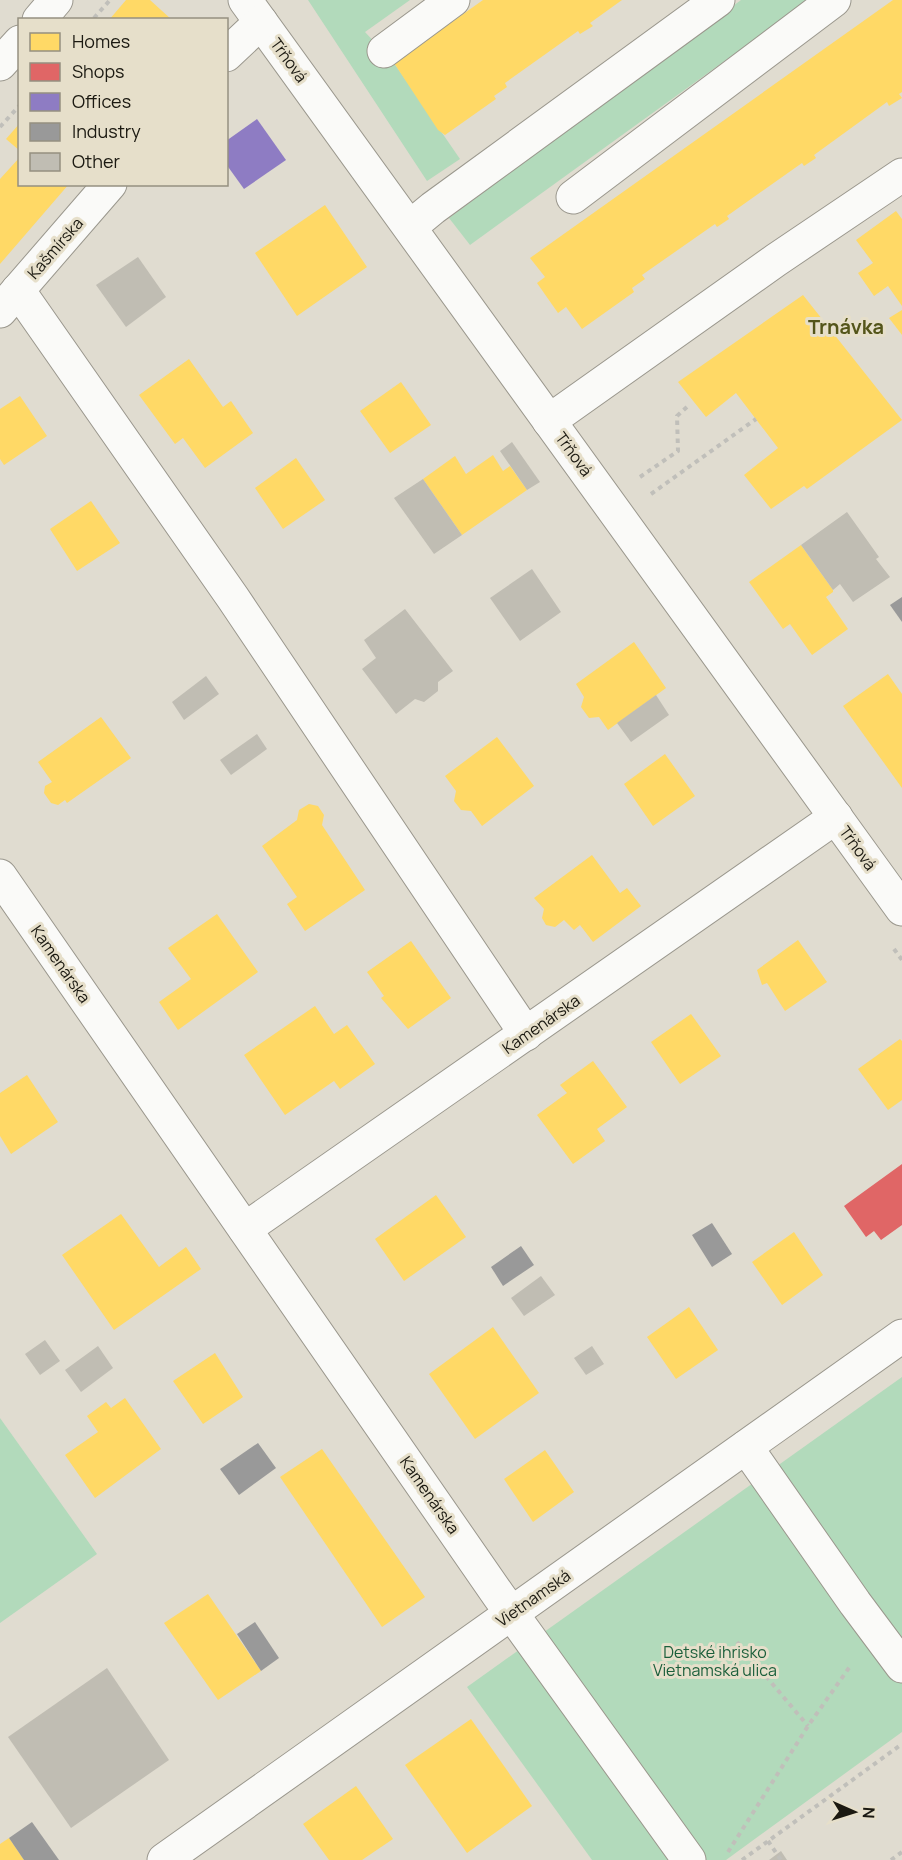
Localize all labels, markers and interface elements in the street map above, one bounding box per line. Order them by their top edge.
legend [18,18,228,186]
text: Homes [72,29,130,53]
street label: Tŕňová [265,33,313,87]
text: Shops [72,59,124,83]
text: Offices [72,89,131,113]
text: Industry [72,119,141,143]
text: Other [72,149,120,173]
street label: Kašmírska [22,213,88,283]
district label: Trnávka [808,313,884,340]
street label: Tŕňová [550,427,598,481]
street label: Tŕňová [834,821,882,875]
street label: Kamenárska [26,921,96,1007]
street label: Kamenárska [498,989,584,1059]
street label: Kamenárska [395,1452,465,1538]
street label: Vietnamská [491,1564,575,1632]
park label: Detské ihrisko Vietnamská ulica [653,1641,777,1681]
north arrow [824,1782,884,1842]
text: N [858,1806,880,1819]

